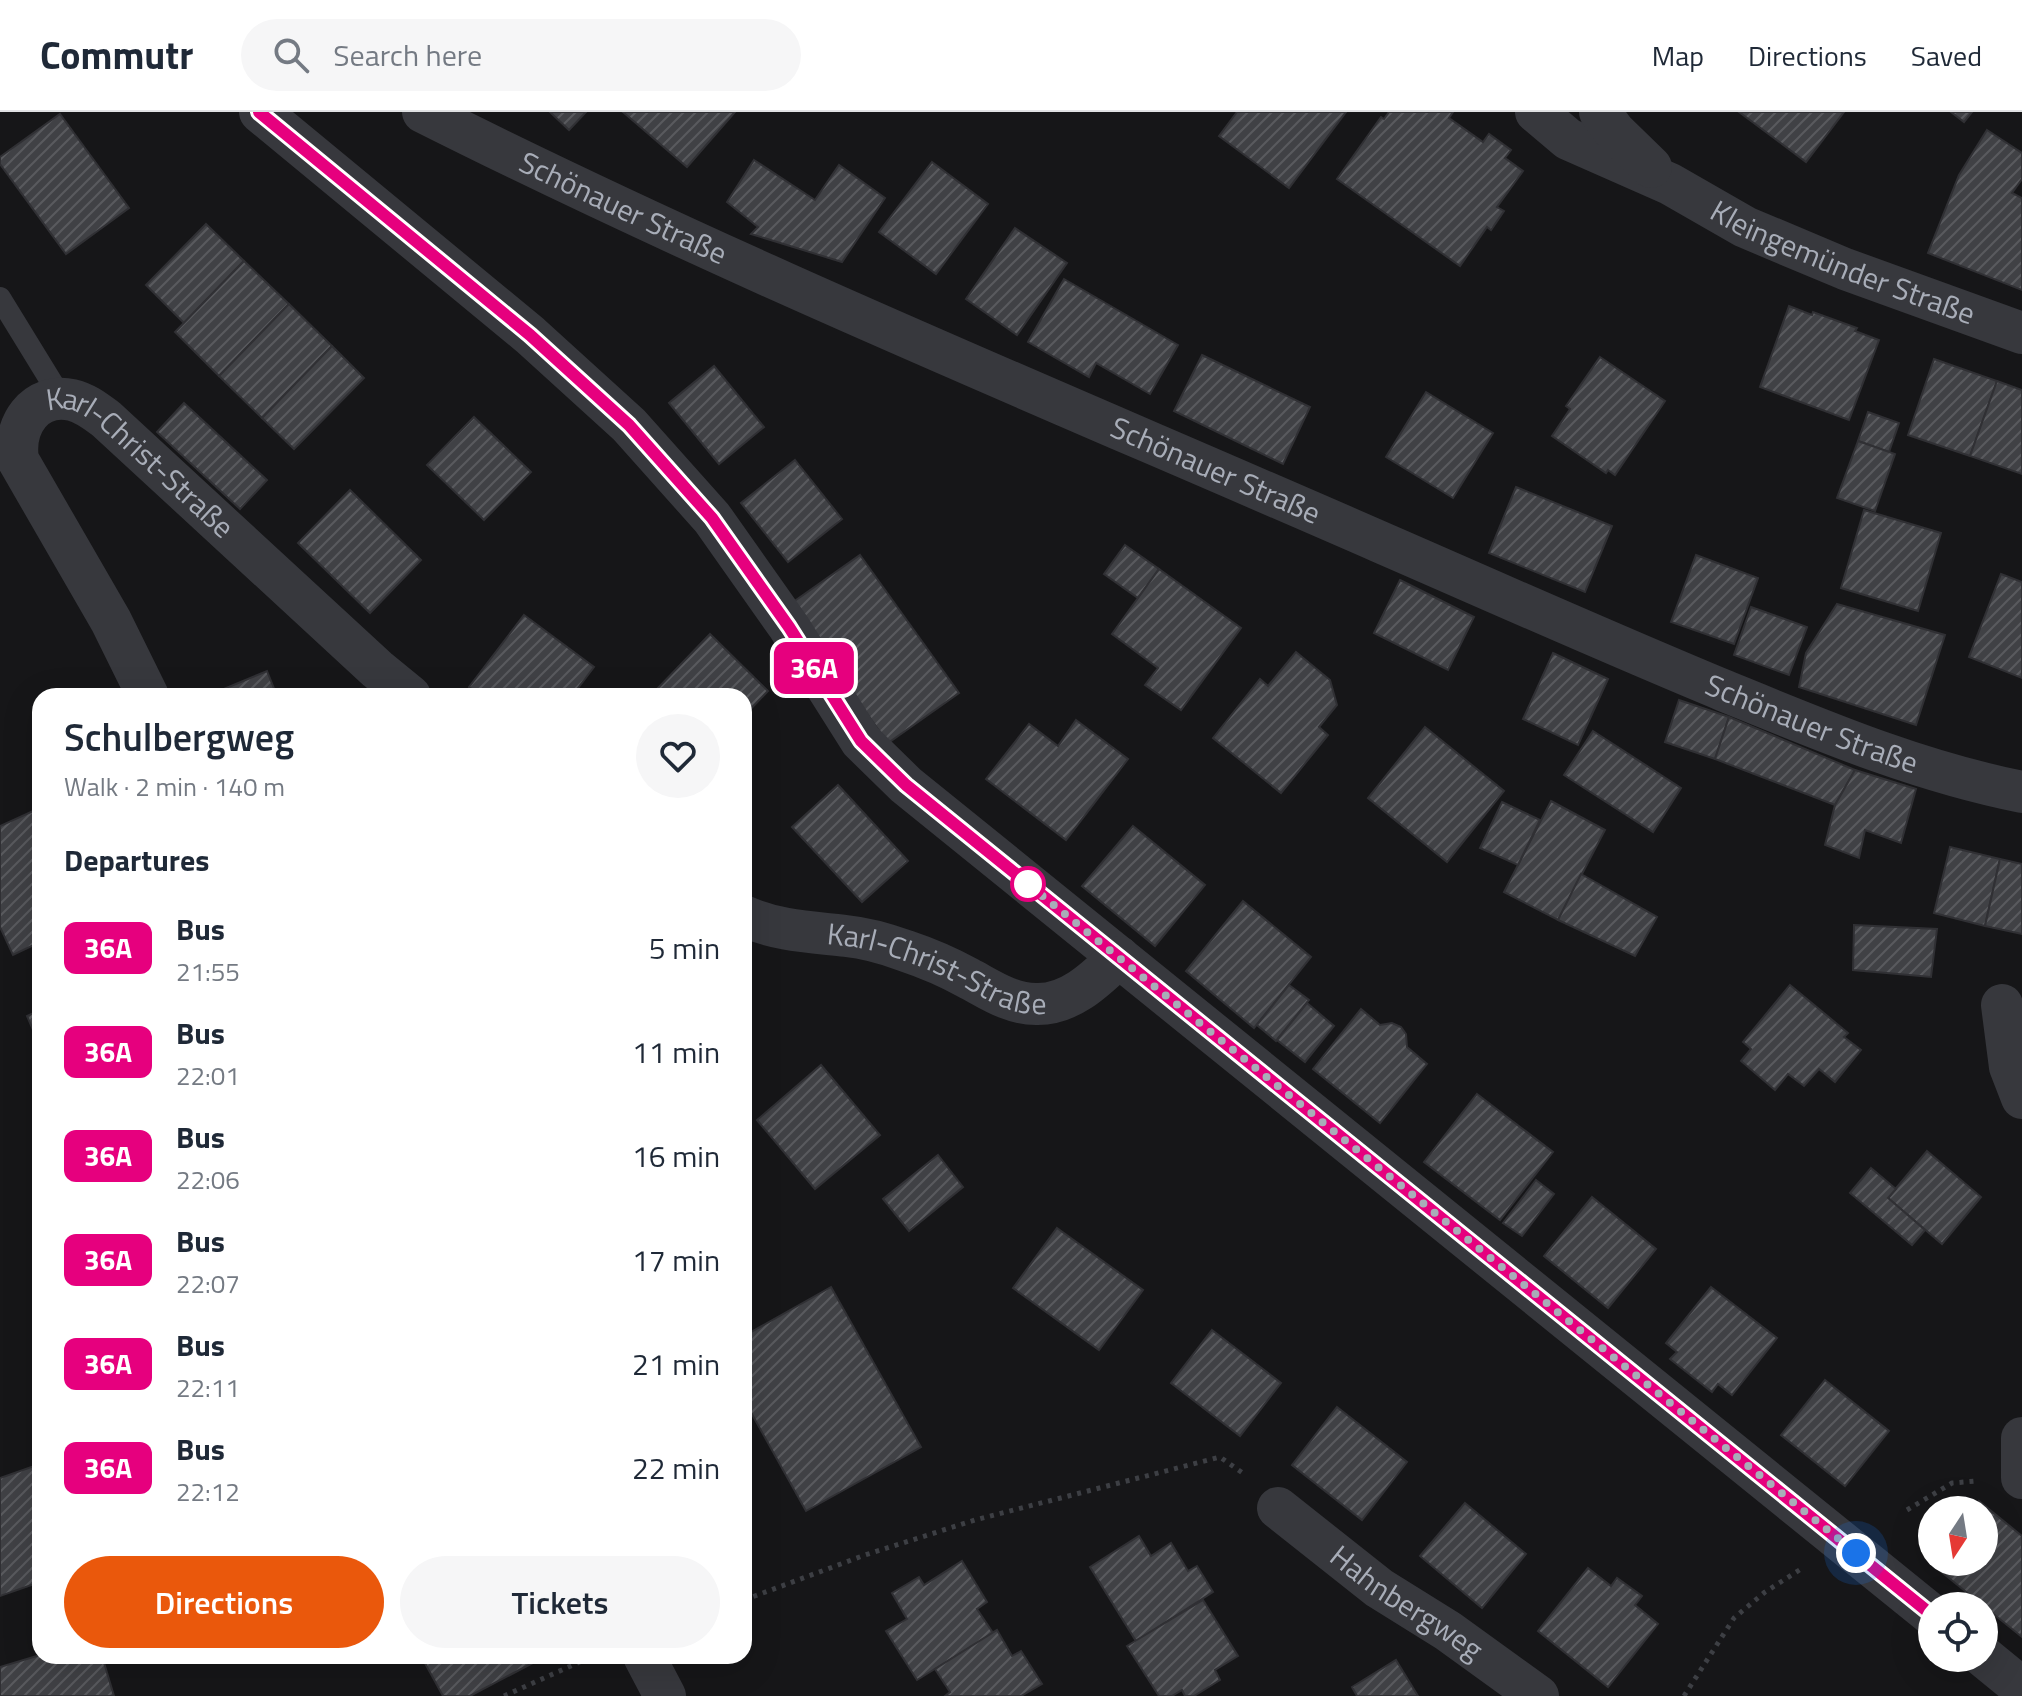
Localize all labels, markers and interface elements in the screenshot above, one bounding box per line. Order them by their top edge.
search box [241,19,801,91]
text: Commutr [40,26,193,84]
text: Search here [333,32,482,78]
icon: search [269,33,313,77]
text: Map [1652,34,1704,77]
text: Directions [1748,34,1867,77]
text: Saved [1911,34,1982,77]
street label: Schönauer Straße [512,139,735,276]
street label: Kleingemünder Straße [1702,188,1982,336]
street label: Karl-Christ-Straße [43,374,245,549]
street label: Schönauer Straße [1104,404,1328,535]
line badge: 36A [768,642,860,694]
text: 36A [790,646,838,689]
street label: Schönauer Straße [1698,661,1924,785]
text: Schulbergweg [64,708,294,766]
button: heart [636,714,720,798]
text: Walk · 2 min · 140 m [64,767,285,806]
text: Departures [64,837,209,883]
unlabelled marker [1011,867,1045,901]
text: Bus [176,906,225,952]
street label: Karl-Christ-Straße [825,910,1047,1026]
text: 5 min [649,925,720,971]
text: 36A [84,926,132,969]
text: 21:55 [176,952,240,991]
text: Bus [176,1010,225,1056]
text: 11 min [632,1029,720,1075]
text: 36A [84,1030,132,1073]
text: 22:01 [176,1056,240,1095]
text: Bus [176,1114,225,1160]
text: 16 min [632,1133,720,1179]
text: 36A [84,1134,132,1177]
text: 22:06 [176,1160,240,1199]
text: Bus [176,1218,225,1264]
text: 17 min [632,1237,720,1283]
text: 36A [84,1238,132,1281]
text: 22:07 [176,1264,240,1303]
text: Bus [176,1322,225,1368]
text: 21 min [632,1341,720,1387]
text: 36A [84,1342,132,1385]
text: 22:11 [176,1368,240,1407]
text: Bus [176,1426,225,1472]
text: 22 min [632,1445,720,1491]
text: 36A [84,1446,132,1489]
text: 22:12 [176,1472,240,1511]
north arrow [1918,1496,1998,1576]
map controls [1918,1496,1998,1672]
street label: Hahnbergweg [1320,1533,1493,1671]
your location [1836,1533,1876,1573]
button: Directions [64,1556,384,1648]
button: Tickets [400,1556,720,1648]
button: locate [1918,1592,1998,1672]

